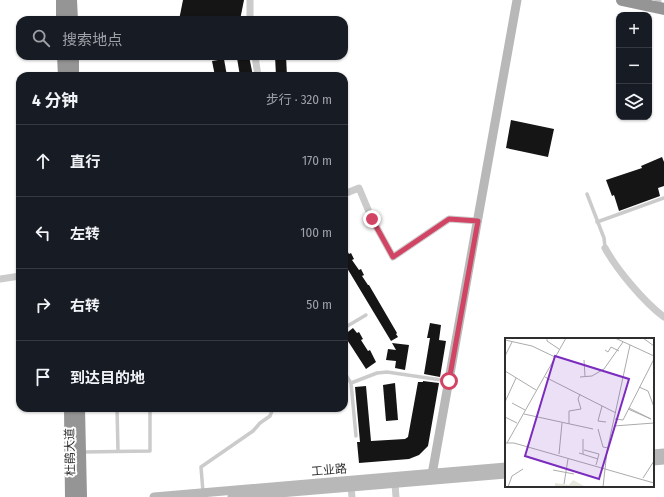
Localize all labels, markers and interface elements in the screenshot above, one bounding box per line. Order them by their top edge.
map controls [616,12,652,120]
button: + [616,12,652,48]
search box [16,16,348,60]
icon: search [30,27,52,49]
text: 搜索地点 [62,31,122,49]
button: − [616,48,652,84]
button: layers [616,84,652,120]
text: 4 分钟 [32,90,78,111]
text: 步行 · 320 m [266,92,332,107]
icon: ahead [32,150,54,172]
text: 直行 [70,153,100,171]
text: 170 m [302,153,332,168]
route end [363,210,381,228]
icon: left [32,222,54,244]
text: 左转 [70,225,100,243]
text: 100 m [300,225,332,240]
icon: right [32,294,54,316]
text: 右转 [70,297,100,315]
text: 50 m [306,297,332,312]
inset map [505,338,654,487]
icon: arrive [32,366,54,388]
text: 到达目的地 [70,369,145,387]
route start [440,372,458,390]
street label: 杜鹃大道 [63,428,77,476]
street label: 工业路 [310,461,348,479]

